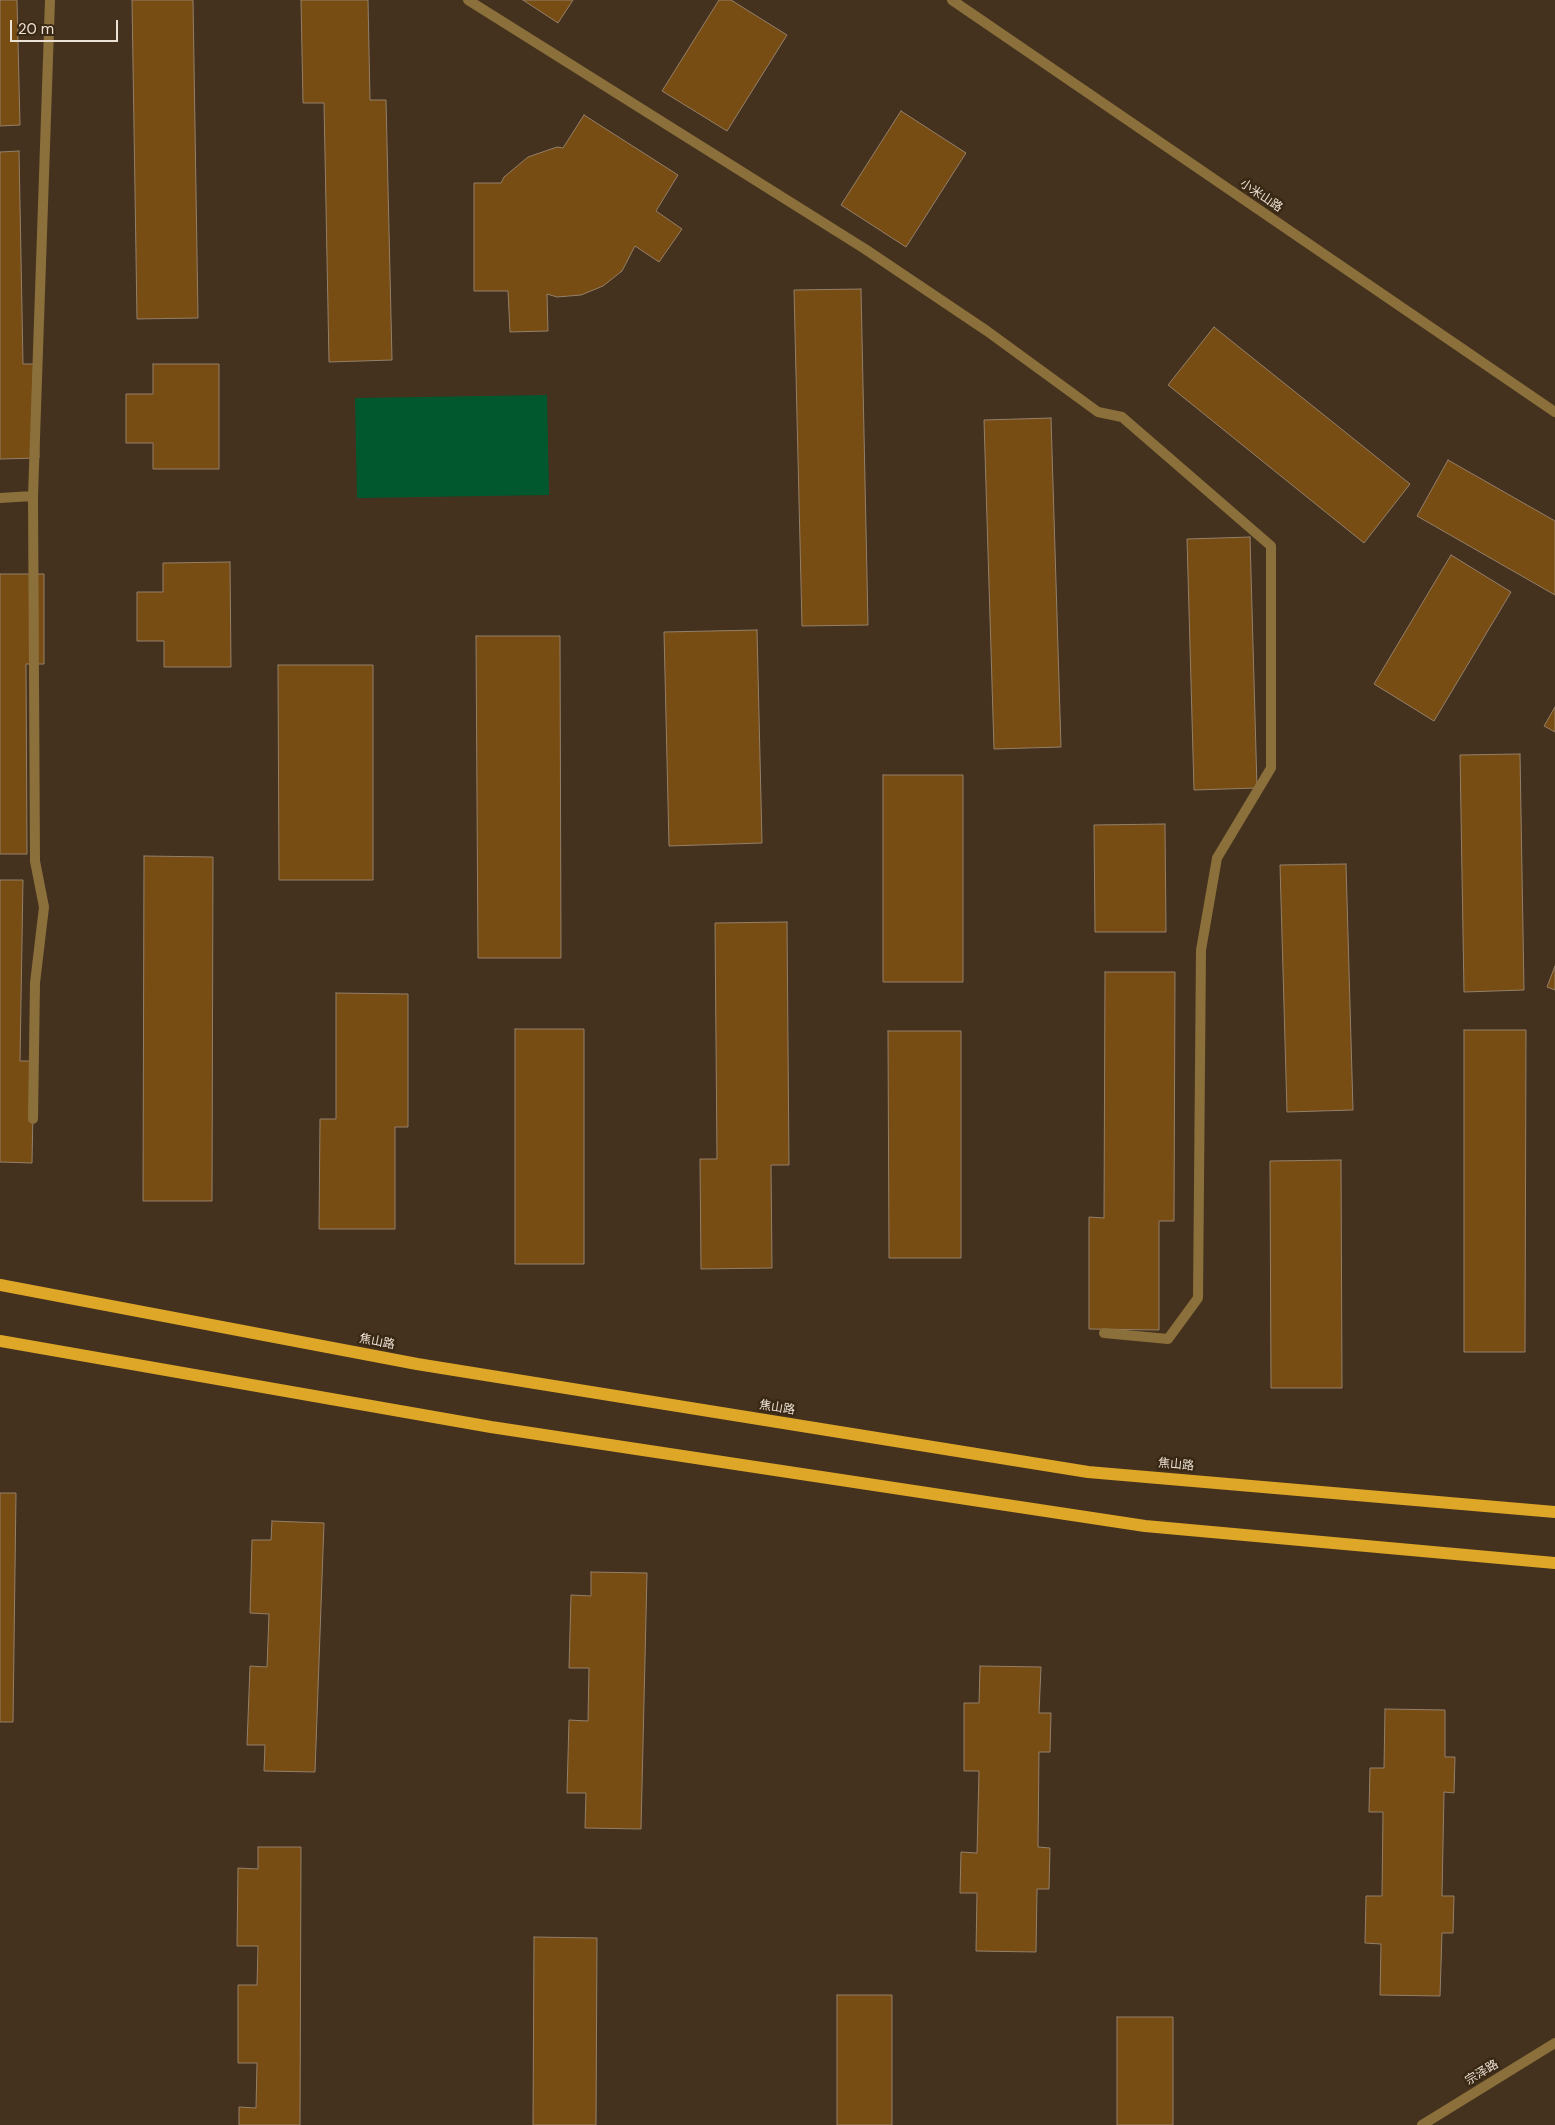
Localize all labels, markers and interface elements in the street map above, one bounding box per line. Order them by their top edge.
scale bar [12,10,120,42]
text: 20 m [18,19,54,39]
street label: 小米山路 [1237,177,1285,215]
street label: 焦山路 [358,1331,396,1353]
street label: 焦山路 [758,1398,796,1418]
street label: 焦山路 [1157,1456,1195,1474]
street label: 宗泽路 [1463,2058,1501,2088]

